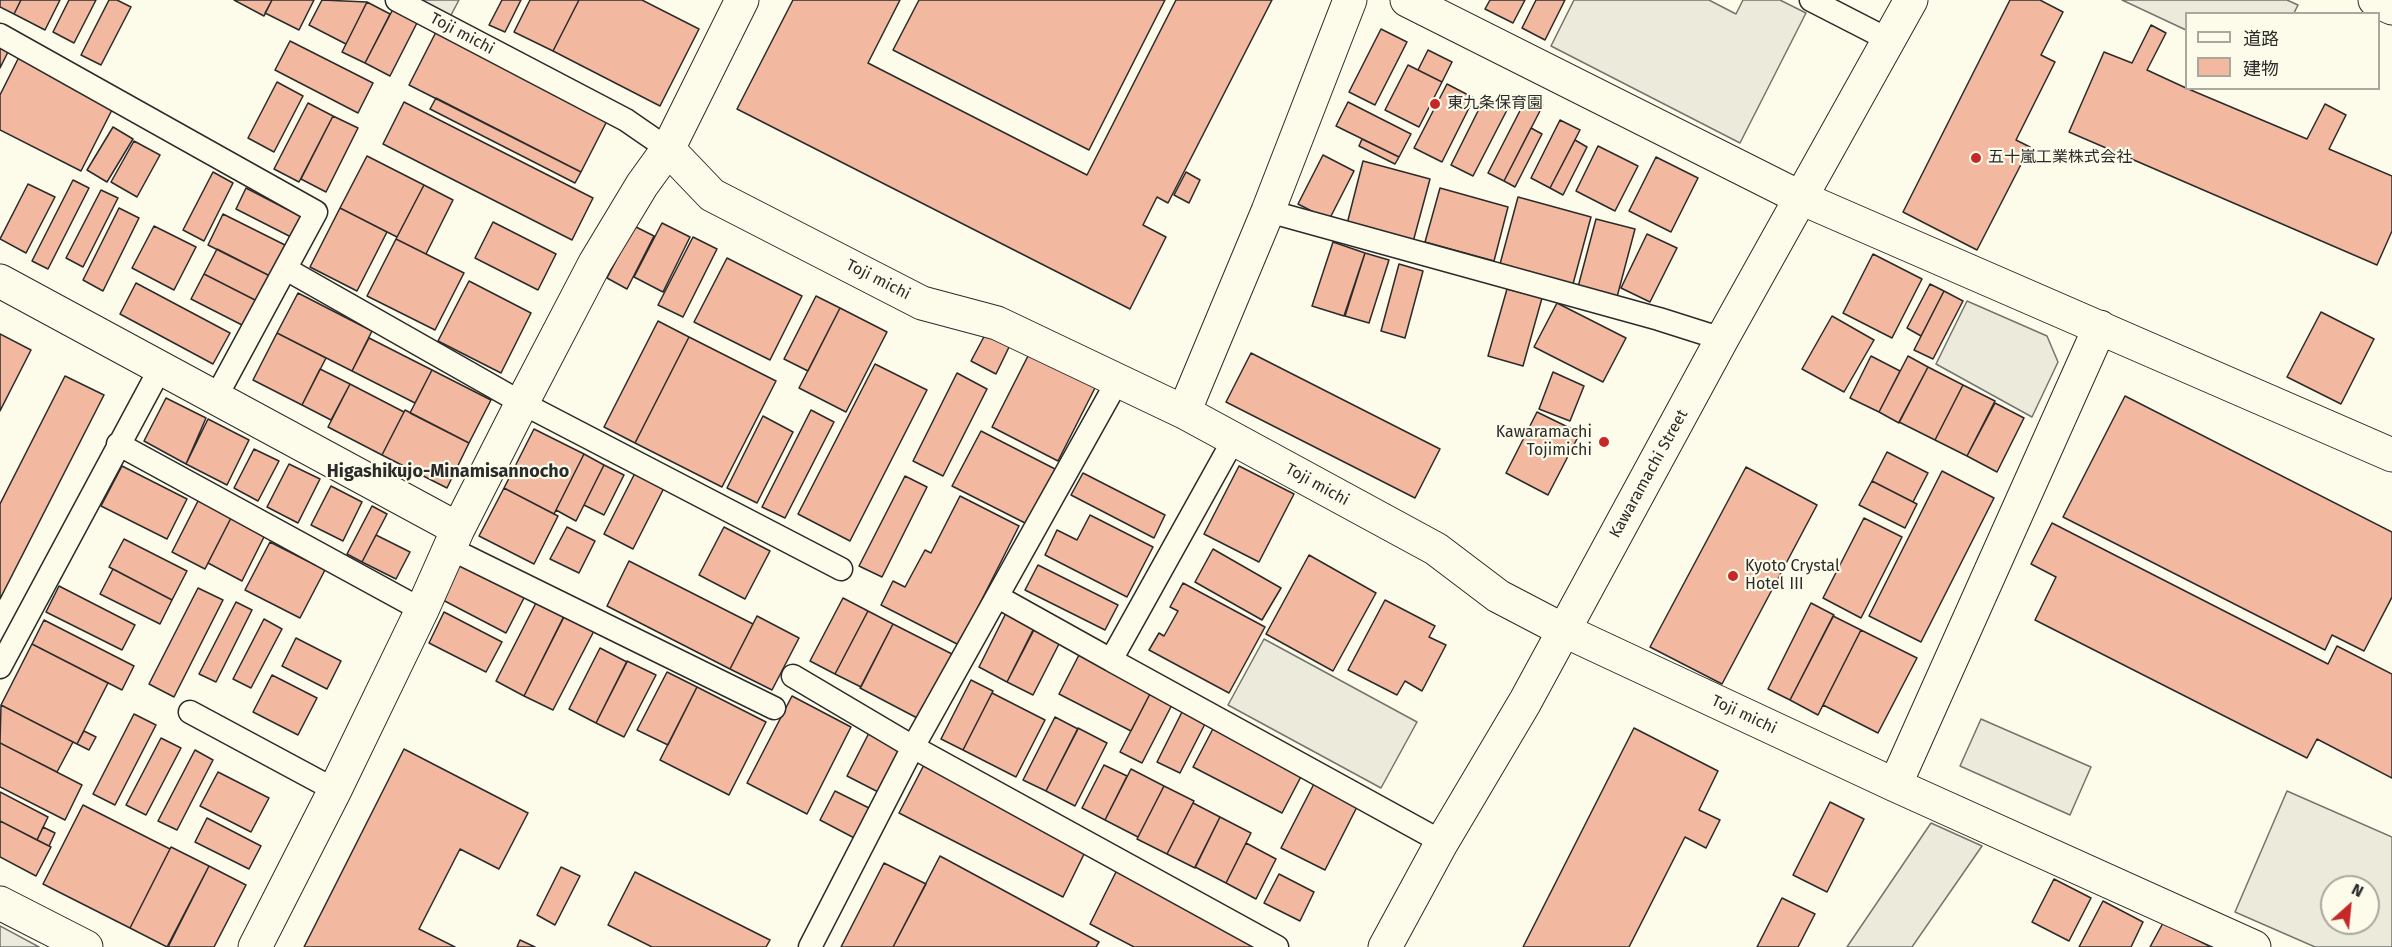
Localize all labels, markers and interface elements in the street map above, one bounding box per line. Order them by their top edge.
street label: Toji michi [427,9,497,59]
legend [2185,12,2380,90]
text: 道路 [2243,28,2279,50]
text: 建物 [2243,58,2279,80]
place label: 東九条保育園 [1447,94,1543,114]
marker: 東九条保育園 [1428,97,1442,111]
place label: 五十嵐工業株式会社 [1988,148,2132,168]
marker: 五十嵐工業株式会社 [1969,151,1983,165]
street label: Toji michi [843,256,913,304]
street label: Kawaramachi Street [1606,406,1692,542]
place label: Kawaramachi Tojimichi [1496,423,1592,461]
marker: Kawaramachi Tojimichi [1597,435,1611,449]
street label: Toji michi [1282,460,1352,510]
district label: Higashikujo-Minamisannocho [327,461,569,483]
place label: Kyoto Crystal Hotel Ⅲ [1745,557,1840,595]
marker: Kyoto Crystal Hotel Ⅲ [1726,569,1740,583]
street label: Toji michi [1708,692,1780,738]
north arrow [2320,875,2380,935]
text: N [2348,879,2367,901]

